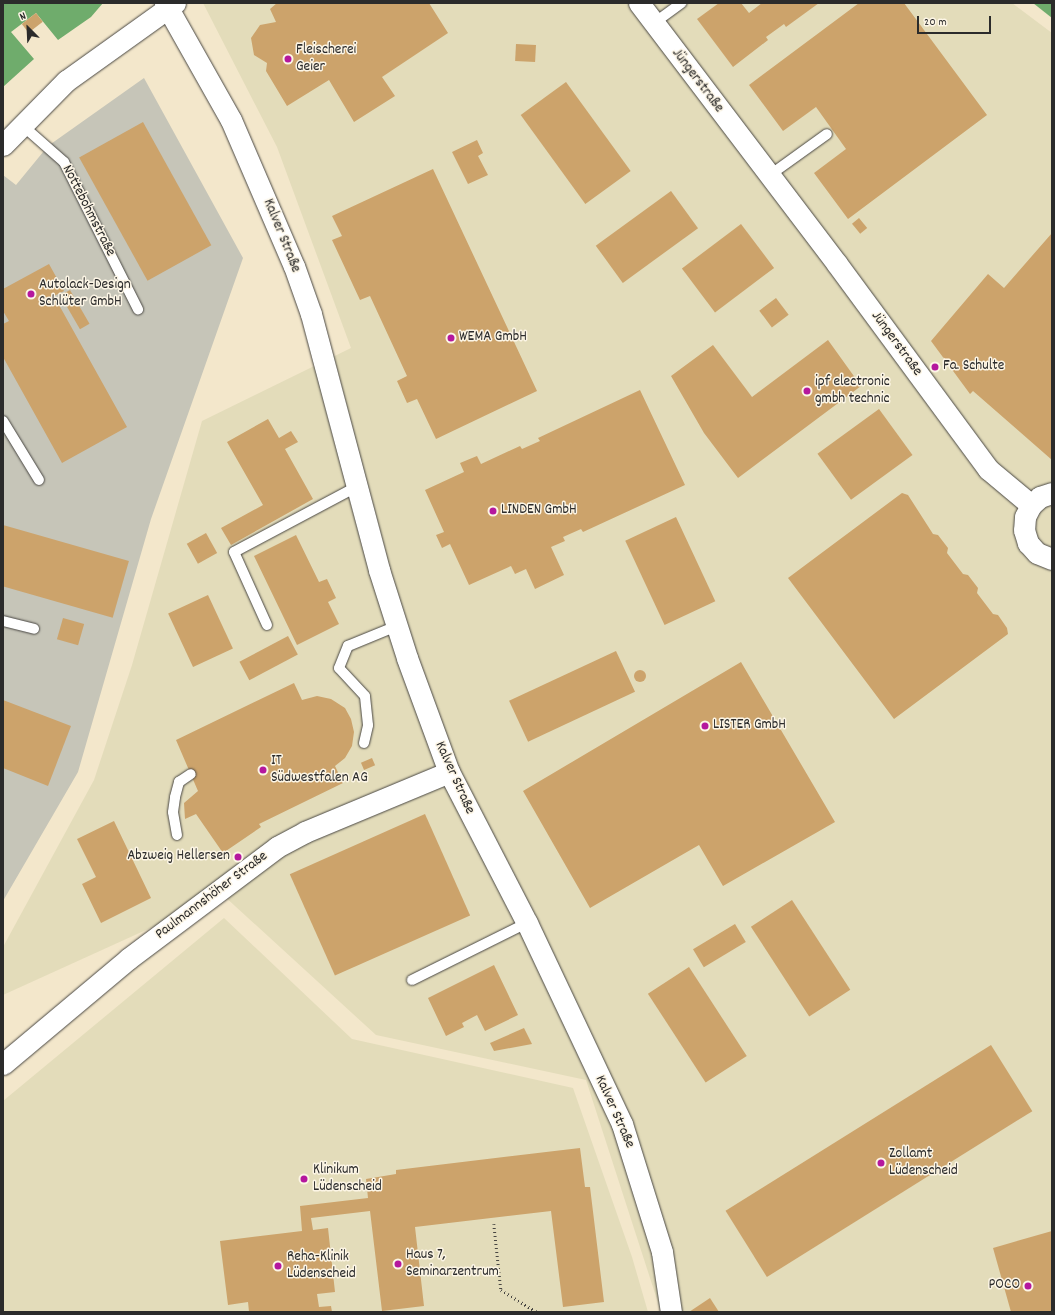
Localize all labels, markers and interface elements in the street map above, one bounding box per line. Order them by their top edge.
north arrow [8,8,48,48]
scale bar [919,8,993,34]
text: N [17,9,29,25]
text: 20 m [924,14,947,31]
place label: Fleischerei Geier [296,41,356,76]
street label: Jüngerstraße [667,45,727,117]
marker: Fleischerei Geier [283,54,293,64]
street label: Nottebohmstraße [57,162,119,260]
street label: Kalver Straße [258,197,304,275]
place label: Autolack-Design Schlüter GmbH [39,276,131,311]
marker: Autolack-Design Schlüter GmbH [26,289,36,299]
street label: Jüngerstraße [866,308,926,380]
place label: WEMA GmbH [459,329,527,347]
marker: WEMA GmbH [446,333,456,343]
place label: Fa. Schulte [943,358,1004,376]
marker: Fa. Schulte [930,362,940,372]
place label: ipf electronic gmbh technic [815,373,890,408]
marker: ipf electronic gmbh technic [802,386,812,396]
place label: LINDEN GmbH [501,502,577,520]
marker: LINDEN GmbH [488,506,498,516]
place label: LISTER GmbH [713,717,786,735]
marker: LISTER GmbH [700,721,710,731]
street label: Kalver Straße [430,739,478,817]
place label: IT Südwestfalen AG [271,752,368,787]
marker: IT Südwestfalen AG [258,765,268,775]
place label: Abzweig Hellersen [127,848,230,866]
street label: Paulmannshöher Straße [152,848,272,944]
marker: Abzweig Hellersen [233,852,243,862]
street label: Kalver Straße [590,1073,638,1151]
place label: Zollamt Lüdenscheid [889,1145,958,1180]
marker: Zollamt Lüdenscheid [876,1158,886,1168]
place label: Klinikum Lüdenscheid [313,1161,382,1196]
marker: Klinikum Lüdenscheid [298,1173,310,1185]
place label: Haus 7, Seminarzentrum [406,1246,499,1281]
place label: Reha-Klinik Lüdenscheid [287,1248,356,1283]
marker: Haus 7, Seminarzentrum [393,1259,403,1269]
marker: Reha-Klinik Lüdenscheid [272,1260,284,1272]
place label: POCO [989,1277,1020,1295]
marker: POCO [1023,1281,1033,1291]

